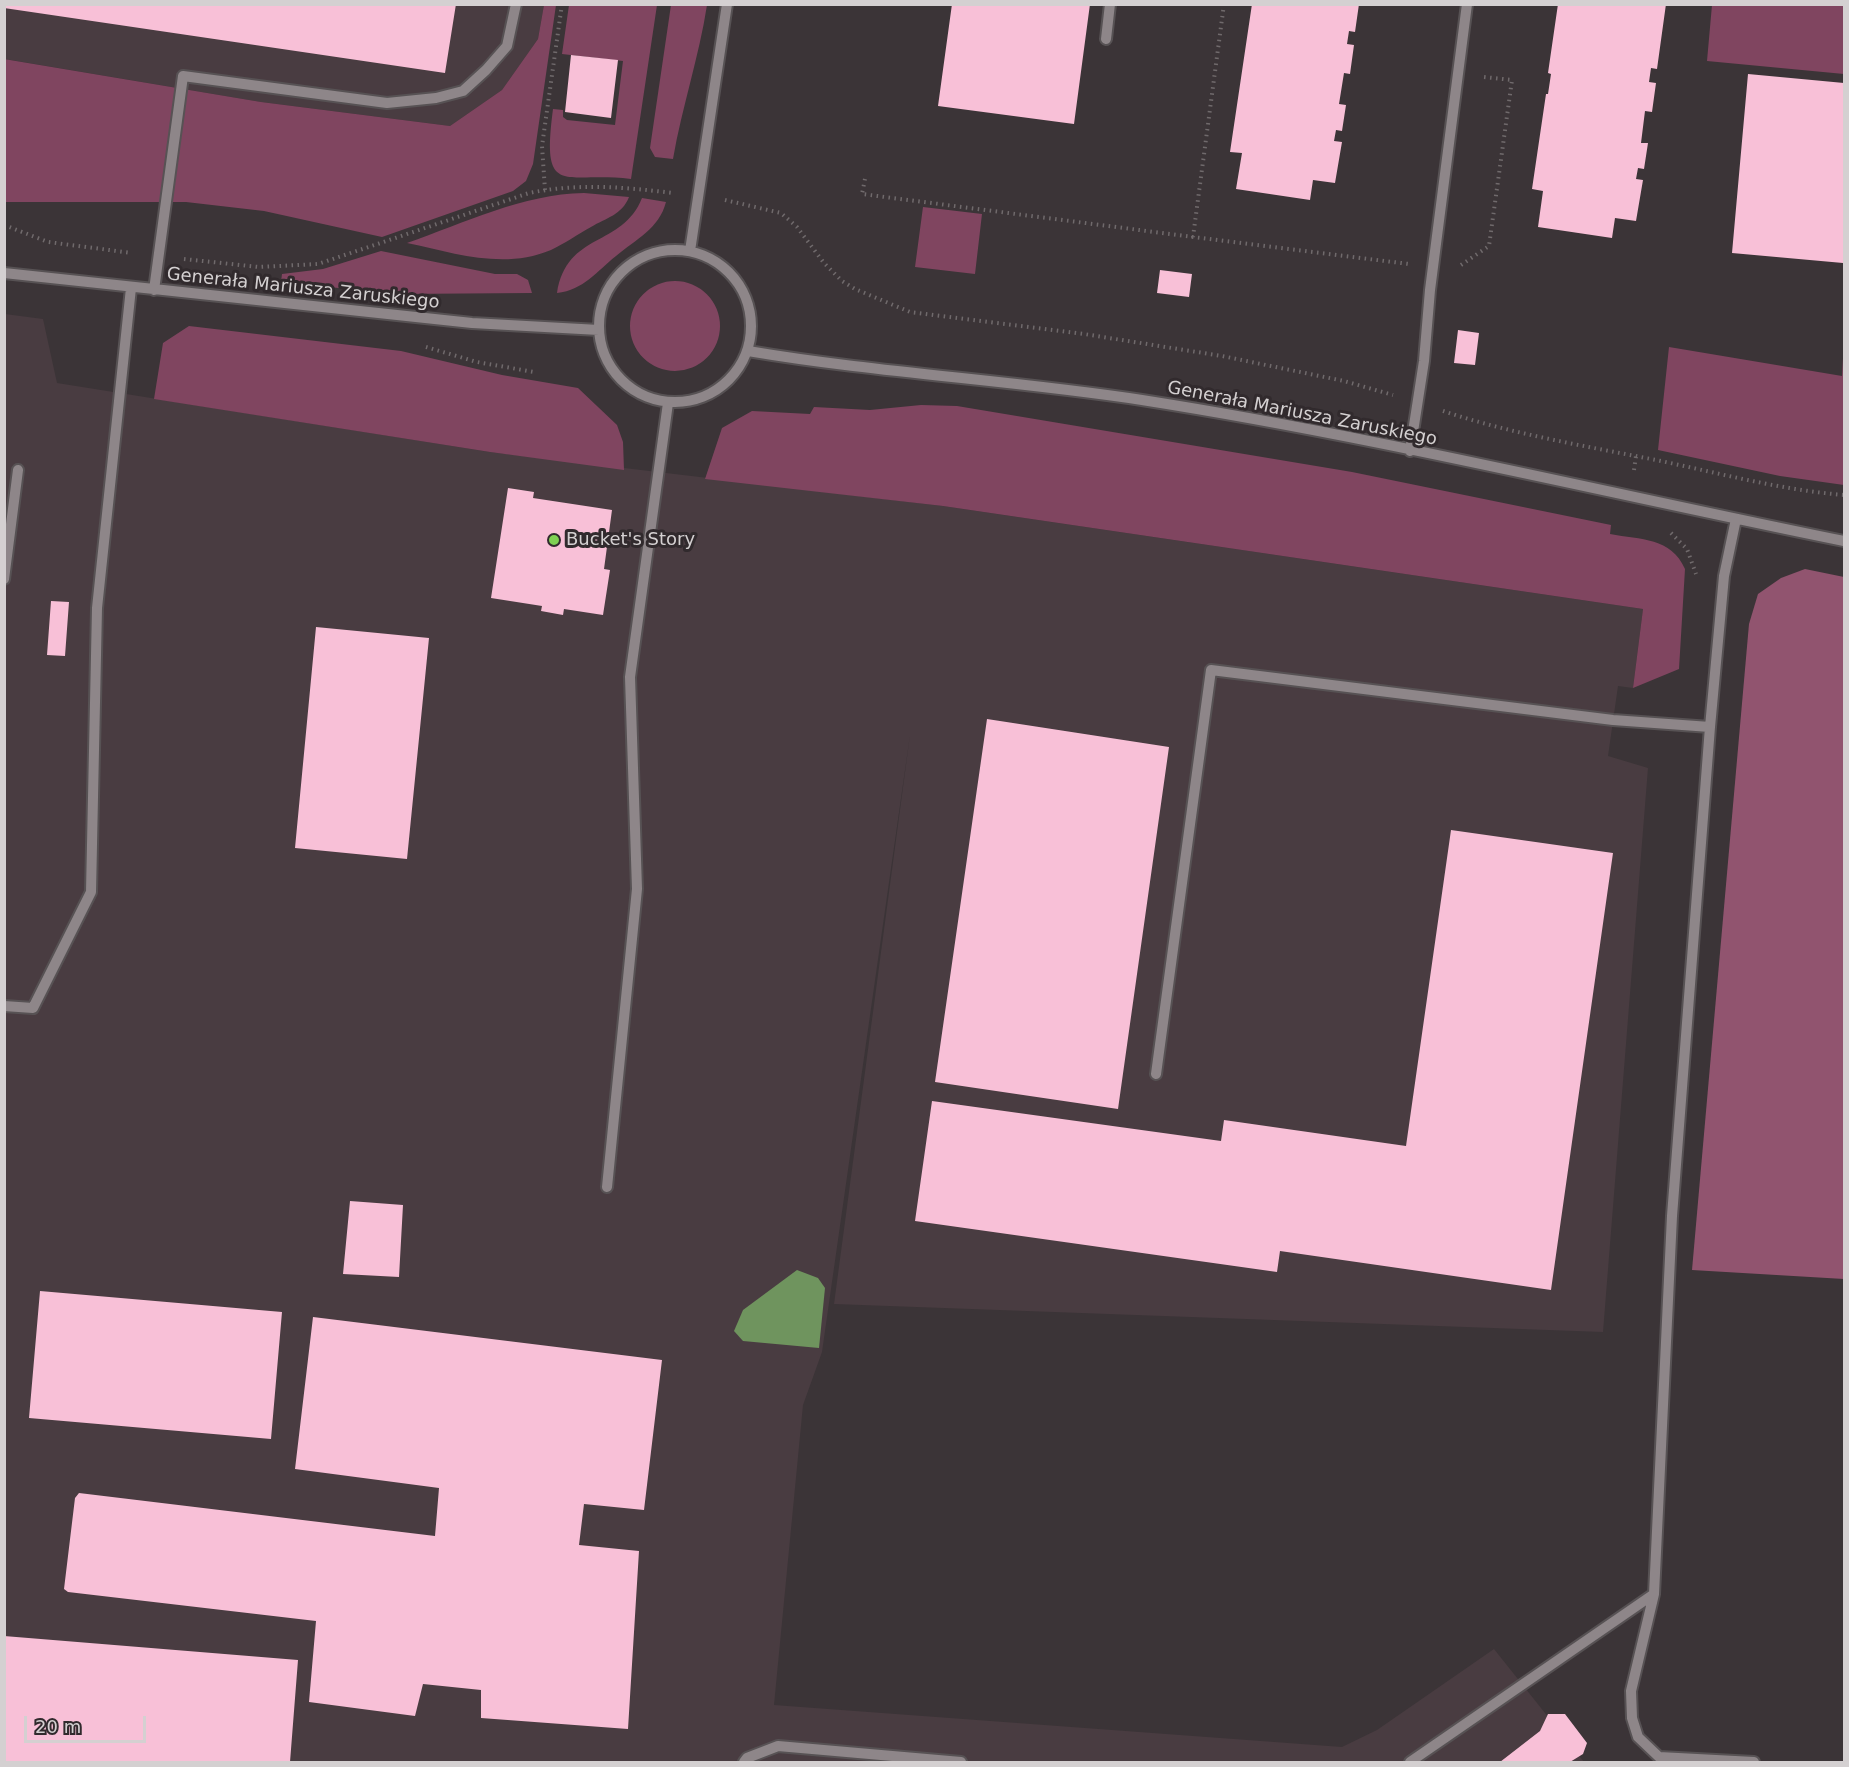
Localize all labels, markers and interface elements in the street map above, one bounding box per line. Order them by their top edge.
street label: Generała Mariusza Zaruskiego [166,264,440,314]
street label: Generała Mariusza Zaruskiego [1165,377,1439,451]
place label: Bucket's Story [566,529,695,551]
marker: Bucket's Story [547,533,561,547]
scale bar [27,1704,148,1742]
text: 20 m [35,1716,81,1737]

